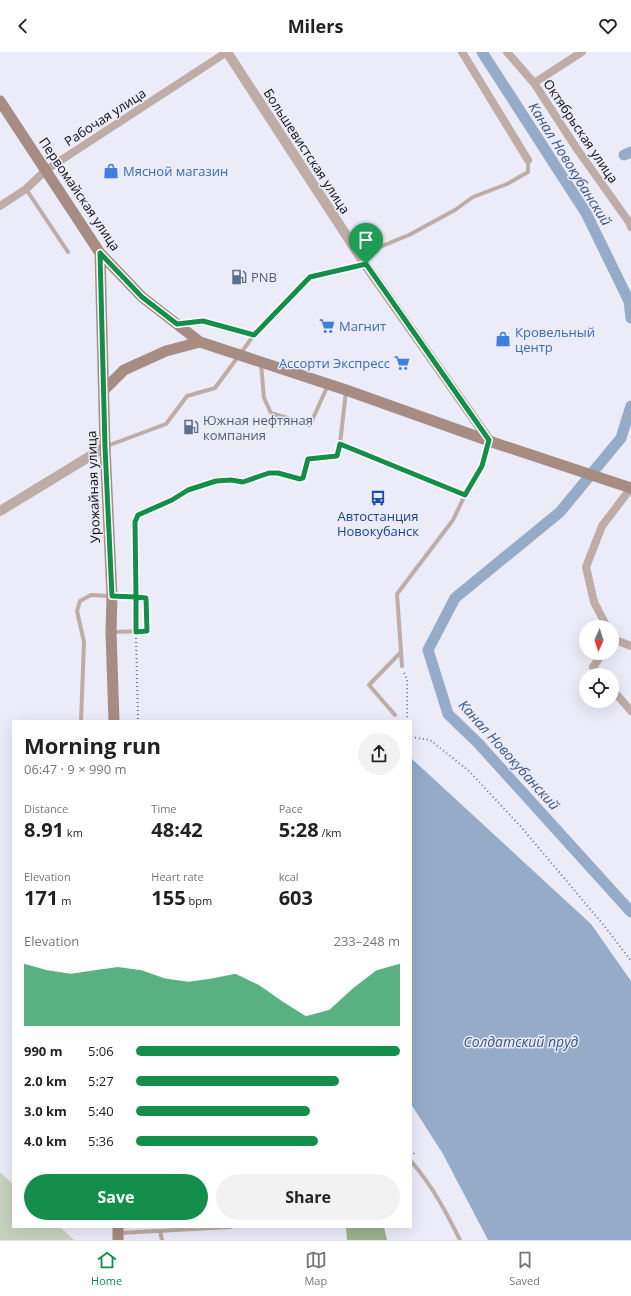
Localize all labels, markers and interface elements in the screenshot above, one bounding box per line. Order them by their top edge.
text: Milers [288,14,343,38]
icon: back [12,15,34,37]
icon: heart [597,15,619,37]
street label: Октябрьская улица [539,75,623,187]
street label: Рабочая улица [61,84,149,150]
street label: Большевистская улица [260,85,354,217]
water label: Канал Новокубанский [525,98,616,229]
street label: Первомайская улица [35,134,125,254]
shop icon: Мясной магазин [102,162,120,180]
place label: Мясной магазин [123,162,228,180]
pin [349,223,383,264]
icon: arrive [355,229,377,251]
fuel station icon: PNB [230,268,248,286]
place label: PNB [251,268,277,286]
supermarket icon: Магнит [318,317,336,335]
place label: Магнит [339,317,386,335]
place label: Кровельный центр [515,323,595,356]
shop icon: Кровельный центр [494,330,512,348]
place label: Ассорти Экспресс [279,354,390,372]
supermarket icon: Ассорти Экспресс [393,354,411,372]
place label: Южная нефтяная компания [203,411,313,444]
fuel station icon: Южная нефтяная компания [182,418,200,436]
street label: Урожайная улица [82,430,104,544]
bus stop icon: Автостанция Новокубанск [369,489,387,507]
place label: Автостанция Новокубанск [337,507,419,540]
north arrow [579,620,619,660]
map controls [579,620,619,708]
button: locate [579,668,619,708]
water label: Канал Новокубанский [455,695,564,814]
text: Morning run [24,730,161,760]
button: share [358,733,400,775]
text: 06:47 · 9 × 990 m [24,760,127,778]
text: Distance [24,801,68,816]
text: Time [151,801,177,816]
text: Pace [279,801,303,816]
text: 8.91 [24,816,64,843]
text: 48:42 [151,816,203,843]
text: 5:28 [279,816,319,843]
text: km [64,825,83,840]
text: /km [319,825,342,840]
text: Elevation [24,869,71,884]
text: Heart rate [151,869,204,884]
text: kcal [279,869,299,884]
text: 171 [24,884,58,911]
text: 155 [151,884,186,911]
text: 603 [279,884,313,911]
text: m [58,893,71,908]
text: bpm [186,893,212,908]
text: Elevation [24,932,79,950]
text: 233–248 m [333,932,400,950]
water label: Солдатский пруд [464,1032,579,1051]
text: 990 m [24,1042,62,1060]
text: 5:06 [88,1042,114,1060]
text: 2.0 km [24,1072,67,1090]
text: 5:27 [88,1072,114,1090]
text: 3.0 km [24,1102,67,1120]
text: 5:40 [88,1102,114,1120]
text: 4.0 km [24,1132,67,1150]
text: 5:36 [88,1132,114,1150]
button: Save [24,1174,208,1220]
button: Share [216,1174,400,1220]
tab: Home [91,1249,122,1288]
tab: Map [304,1249,327,1288]
tab: Saved [509,1249,540,1288]

